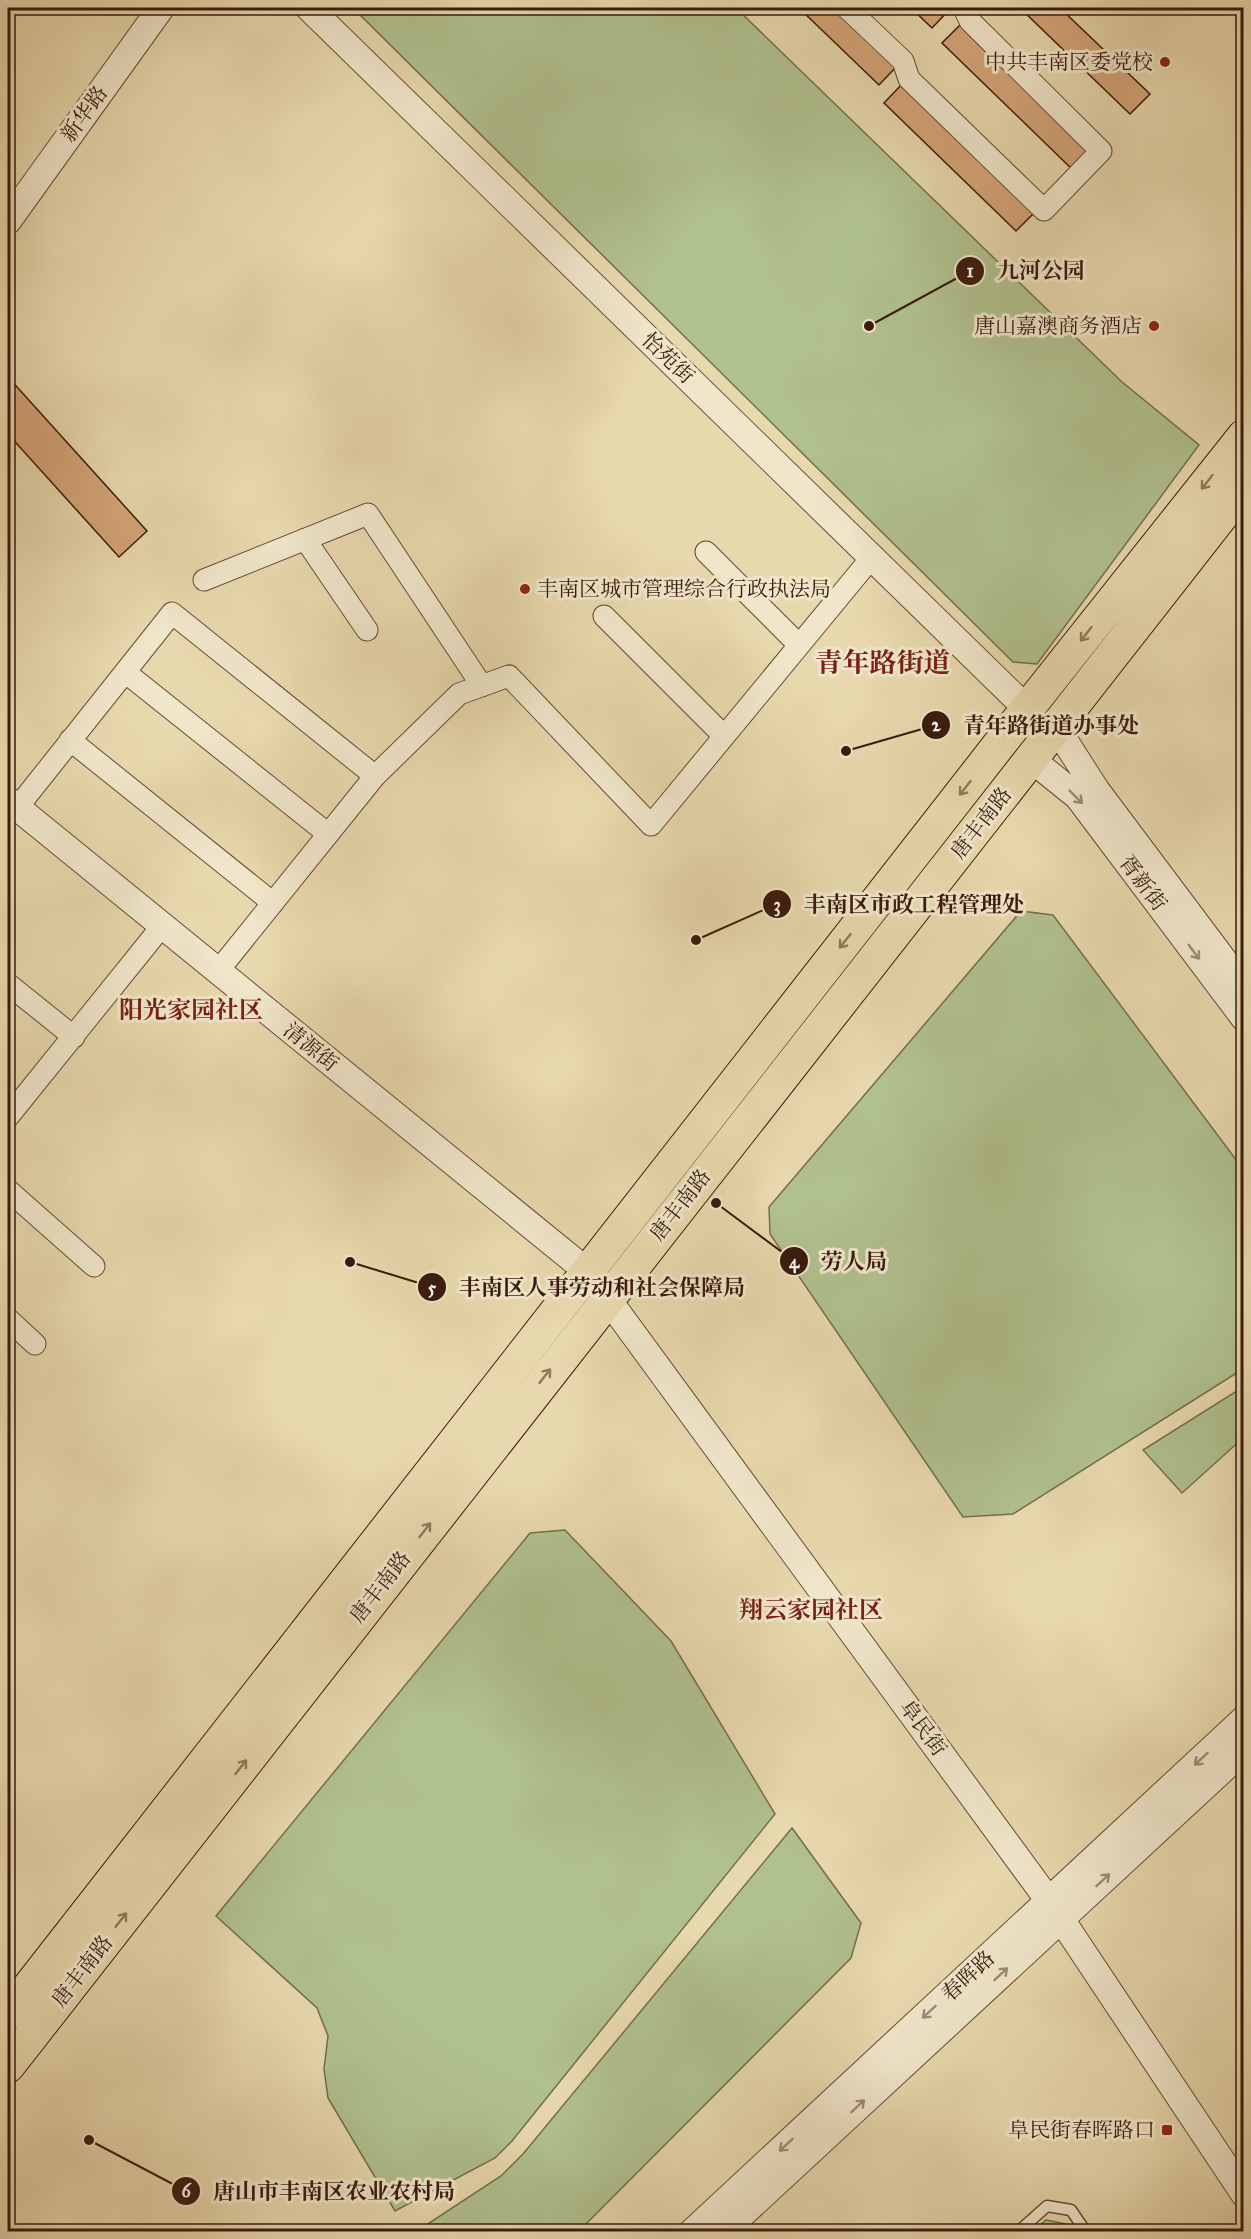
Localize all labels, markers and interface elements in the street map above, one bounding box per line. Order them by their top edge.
place label: 中共丰南区委党校 [985,49,1153,75]
marker: 中共丰南区委党校 [1158,55,1172,69]
street label: 新华路 [55,81,113,147]
callout: 九河公园 [955,251,1097,291]
text: 九河公园 [997,257,1085,284]
text: 1 [966,260,974,282]
place label: 唐山嘉澳商务酒店 [974,313,1142,339]
marker: 唐山嘉澳商务酒店 [1147,319,1161,333]
street label: 怡苑街 [636,327,700,389]
one-way arrow [1201,473,1214,489]
place label: 丰南区城市管理综合行政执法局 [537,576,831,602]
marker: 丰南区城市管理综合行政执法局 [518,582,532,596]
one-way arrow [1080,626,1093,642]
district label: 青年路街道 [816,646,951,679]
callout: 青年路街道办事处 [921,705,1151,745]
text: 青年路街道办事处 [963,712,1139,739]
text: 2 [932,714,942,736]
one-way arrow [959,779,972,795]
street label: 唐丰南路 [945,782,1017,864]
one-way arrow [1068,789,1083,804]
street label: 胥新街 [1114,850,1172,916]
callout: 丰南区市政工程管理处 [762,884,1036,924]
text: 丰南区市政工程管理处 [804,891,1024,918]
text: 3 [773,894,781,917]
one-way arrow [839,933,852,949]
one-way arrow [1188,943,1200,959]
district label: 阳光家园社区 [119,995,263,1025]
street label: 清源街 [278,1017,344,1077]
street label: 唐丰南路 [644,1164,716,1246]
callout: 劳人局 [779,1241,899,1281]
text: 劳人局 [821,1248,887,1275]
text: 4 [789,1251,800,1274]
callout: 丰南区人事劳动和社会保障局 [417,1267,757,1307]
text: 丰南区人事劳动和社会保障局 [459,1274,745,1301]
text: 5 [428,1277,437,1299]
one-way arrow [539,1368,552,1384]
one-way arrow [419,1522,432,1538]
street label: 唐丰南路 [344,1546,416,1628]
district label: 翔云家园社区 [739,1595,883,1625]
street label: 阜民街 [894,1695,952,1761]
one-way arrow [1193,1752,1208,1766]
one-way arrow [234,1759,247,1775]
one-way arrow [1095,1873,1110,1887]
one-way arrow [114,1913,127,1929]
street label: 唐丰南路 [46,1930,118,2012]
street label: 春晖路 [936,1945,1000,2007]
one-way arrow [993,1967,1008,1981]
one-way arrow [922,2005,937,2019]
one-way arrow [850,2099,865,2113]
place label: 阜民街春晖路口 [1008,2117,1155,2143]
marker: 阜民街春晖路口 [1160,2123,1174,2137]
one-way arrow [779,2137,794,2151]
callout: 唐山市丰南区农业农村局 [171,2171,467,2211]
text: 唐山市丰南区农业农村局 [213,2178,455,2205]
text: 6 [181,2180,191,2202]

